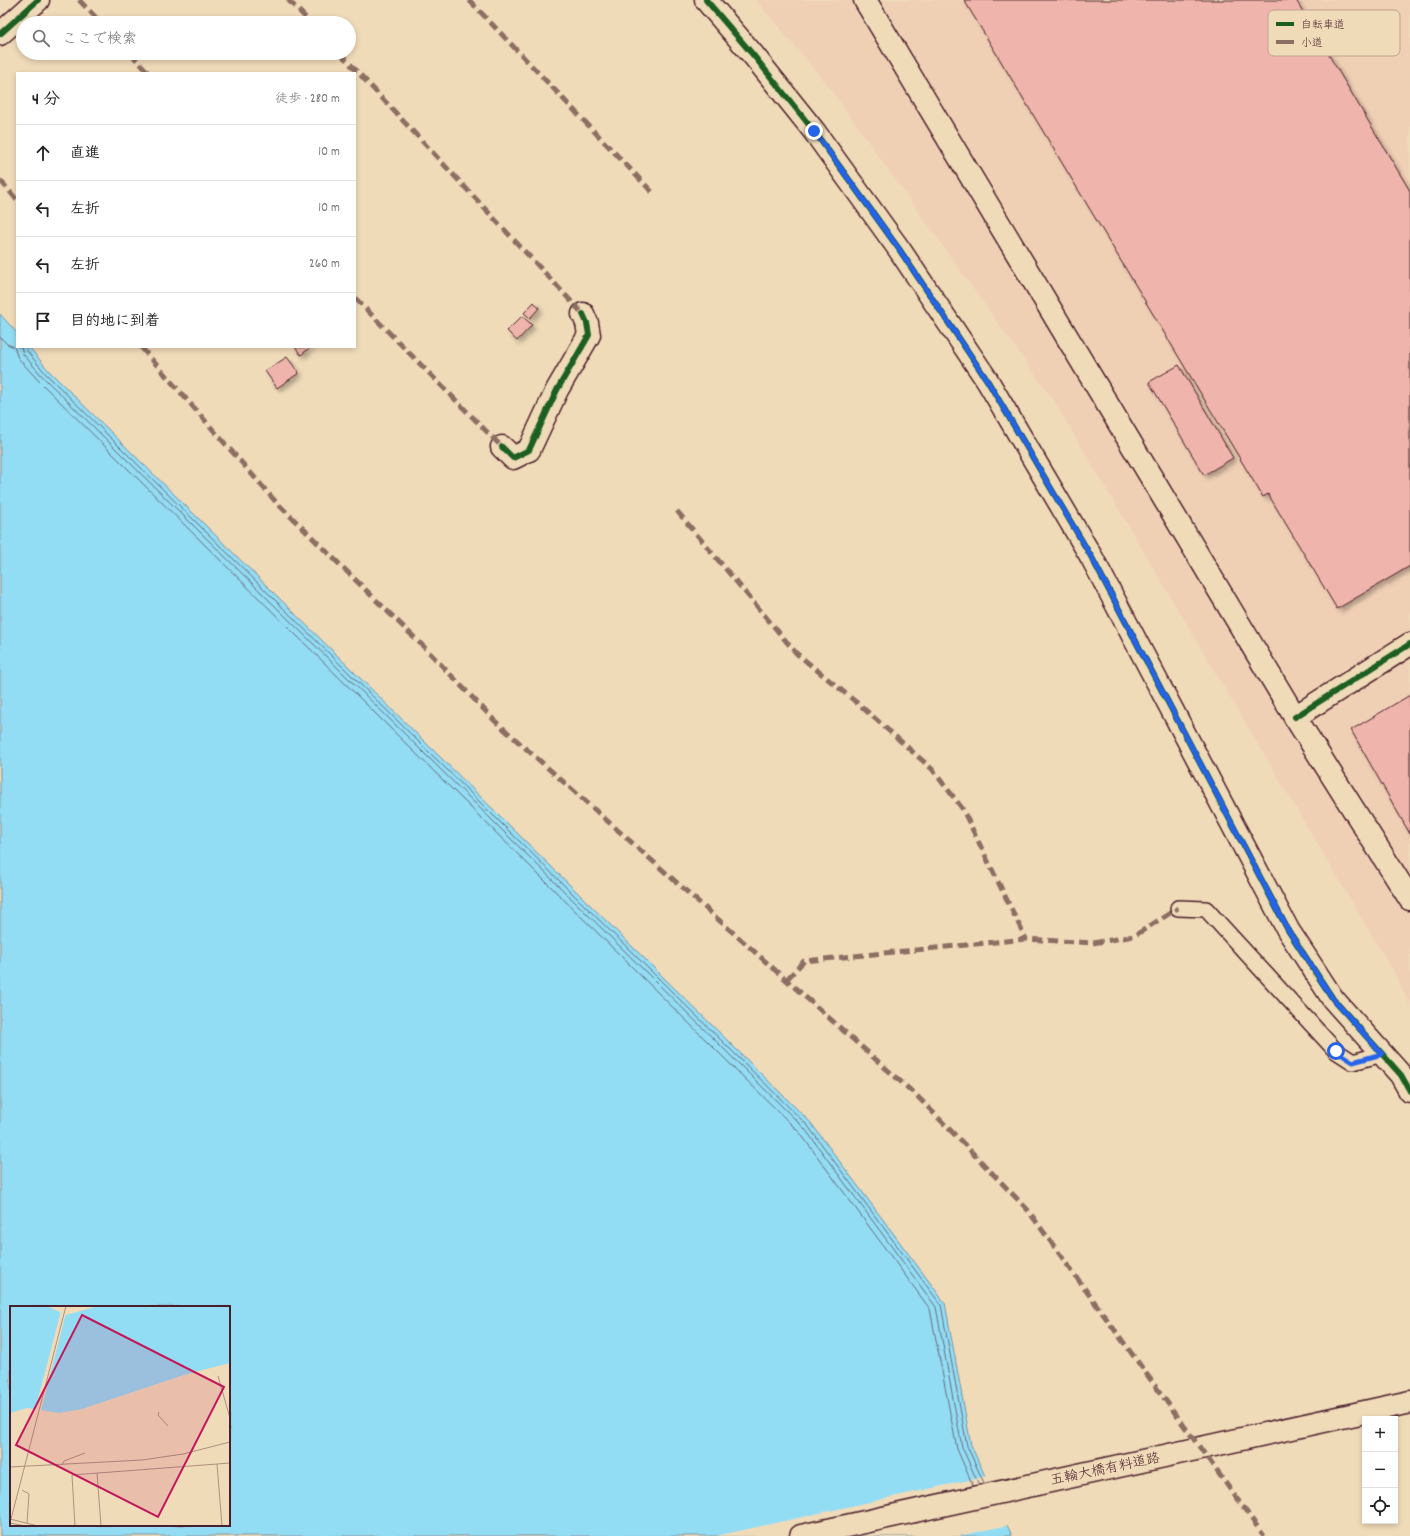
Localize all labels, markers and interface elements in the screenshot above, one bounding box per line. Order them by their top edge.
legend [1268,10,1400,56]
search box [16,16,356,60]
text: 自転車道 [1301,18,1345,34]
icon: search [30,27,52,49]
text: ここで検索 [62,29,137,51]
text: 小道 [1301,36,1323,52]
text: 4 分 [32,89,60,113]
text: 徒歩 · 280 m [275,90,340,109]
route end [805,122,823,140]
icon: ahead [32,142,54,164]
text: 直進 [70,143,100,165]
text: 10 m [318,143,340,162]
icon: left [32,198,54,220]
text: 左折 [70,199,100,221]
text: 10 m [318,199,340,218]
icon: left [32,254,54,276]
text: 左折 [70,255,100,277]
text: 260 m [309,255,340,274]
icon: arrive [32,310,54,332]
text: 目的地に到着 [70,311,160,333]
route start [1327,1042,1345,1060]
inset map [10,1306,230,1526]
map controls [1362,1416,1398,1524]
button: + [1362,1416,1398,1452]
street label: 五輪大橋有料道路 [1049,1449,1162,1491]
button: − [1362,1452,1398,1488]
button: locate [1362,1488,1398,1524]

